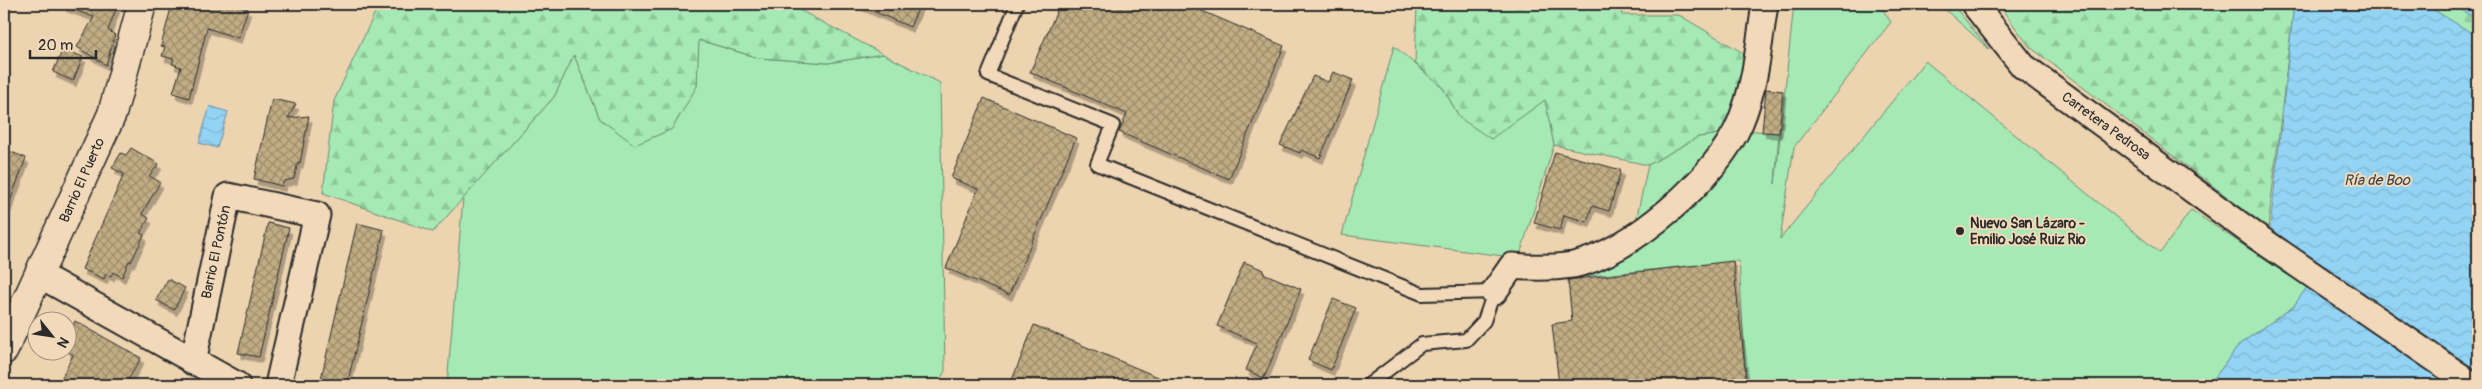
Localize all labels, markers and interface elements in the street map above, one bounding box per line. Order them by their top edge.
scale bar [30,28,96,60]
text: 20 m [38,36,73,55]
street label: Carretera Pedrosa [2058,88,2154,164]
street label: Barrio El Puerto [56,135,108,225]
water label: Ría de Boo [2344,171,2411,190]
street label: Barrio El Pontón [198,204,234,300]
place label: Nuevo San Lázaro - Emilio José Ruiz Rio [1970,215,2086,248]
marker: Nuevo San Lázaro - Emilio José Ruiz Rio [1954,225,1966,237]
north arrow [28,312,78,362]
text: N [53,334,73,351]

